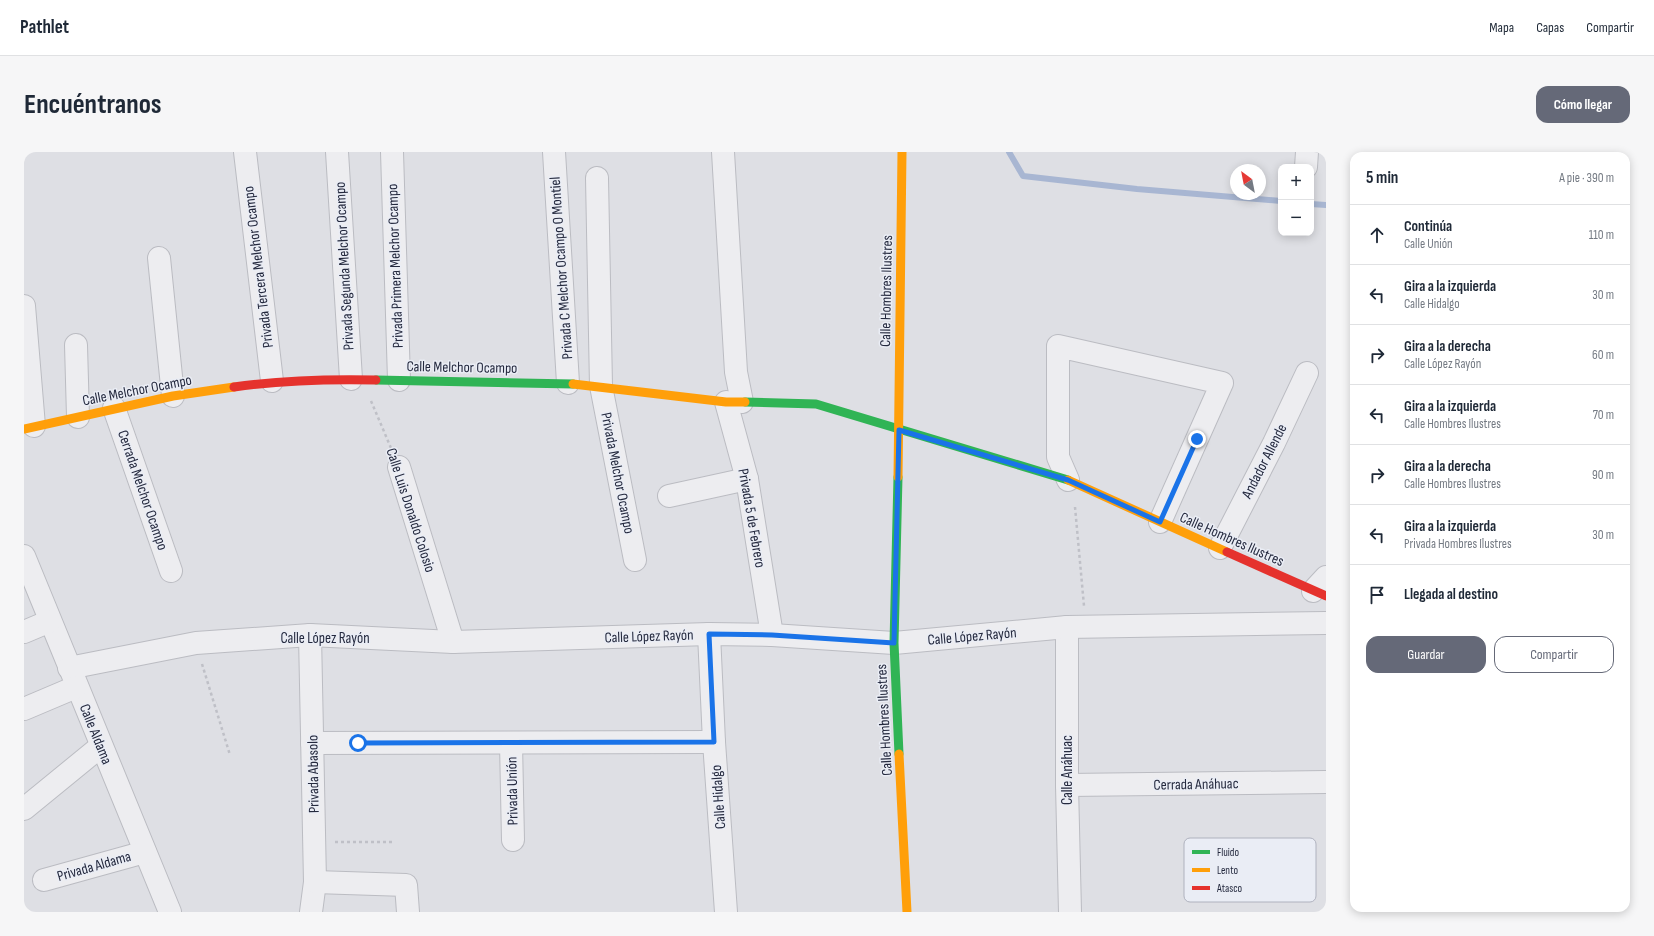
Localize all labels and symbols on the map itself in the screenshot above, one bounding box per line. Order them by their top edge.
north arrow [1230,164,1266,200]
street label: Privada C Melchor Ocampo O Montiel [546,176,577,360]
street label: Privada Segunda Melchor Ocampo [331,181,358,351]
street label: Privada Primera Melchor Ocampo [383,183,408,349]
street label: Privada Tercera Melchor Ocampo [239,185,278,349]
street label: Calle Hombres Ilustres [876,235,897,347]
street label: Calle Melchor Ocampo [406,357,518,378]
street label: Calle Melchor Ocampo [81,371,193,410]
street label: Privada Melchor Ocampo [596,411,639,535]
street label: Andador Allende [1237,421,1291,503]
street label: Cerrada Melchor Ocampo [113,428,172,553]
route end [1188,430,1206,448]
street label: Calle Luis Donaldo Colosio [381,446,440,575]
street label: Privada 5 de Febrero [733,467,770,569]
street label: Calle Hombres Ilustres [1177,508,1287,571]
street label: Calle López Rayón [927,623,1017,650]
street label: Calle López Rayón [604,625,694,648]
street label: Calle López Rayón [280,629,370,648]
street label: Calle Hombres Ilustres [872,664,897,776]
street label: Calle Aldama [75,701,116,767]
route start [349,734,367,752]
street label: Privada Abasolo [303,735,324,813]
street label: Calle Anáhuac [1058,735,1077,805]
street label: Privada Unión [502,757,523,825]
street label: Calle Hidalgo [707,764,730,830]
street label: Cerrada Anáhuac [1153,774,1239,795]
legend [1184,838,1316,902]
text: Fluido [1217,846,1239,859]
street label: Privada Aldama [55,847,134,886]
text: Lento [1217,864,1238,877]
text: Atasco [1216,882,1243,895]

